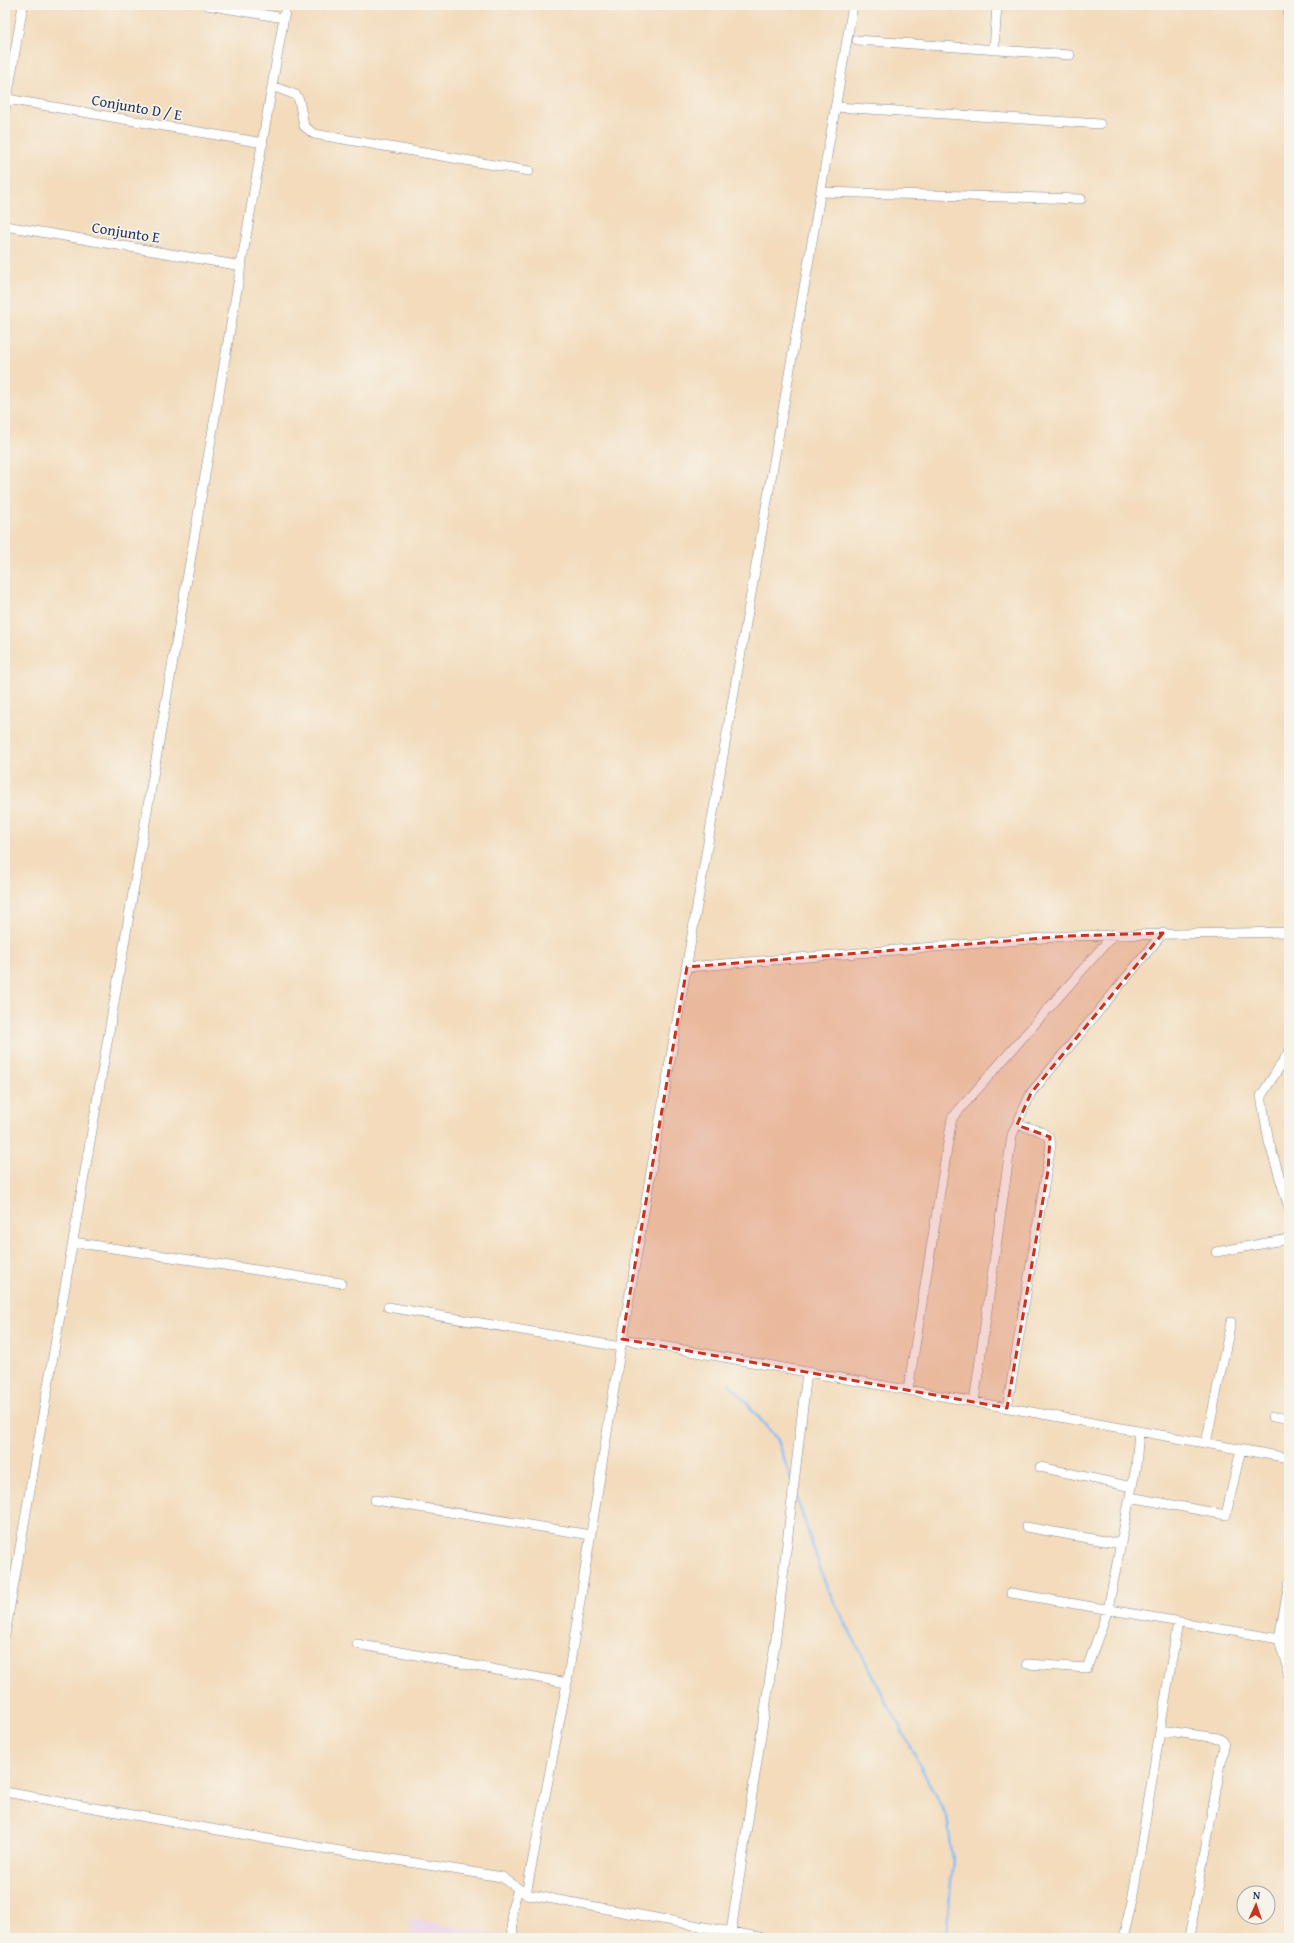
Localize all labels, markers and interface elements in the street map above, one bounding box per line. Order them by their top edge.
street label: Conjunto D / E [90,89,184,125]
street label: Conjunto E [90,216,162,248]
north arrow [1236,1885,1276,1925]
text: N [1252,1887,1261,1903]

